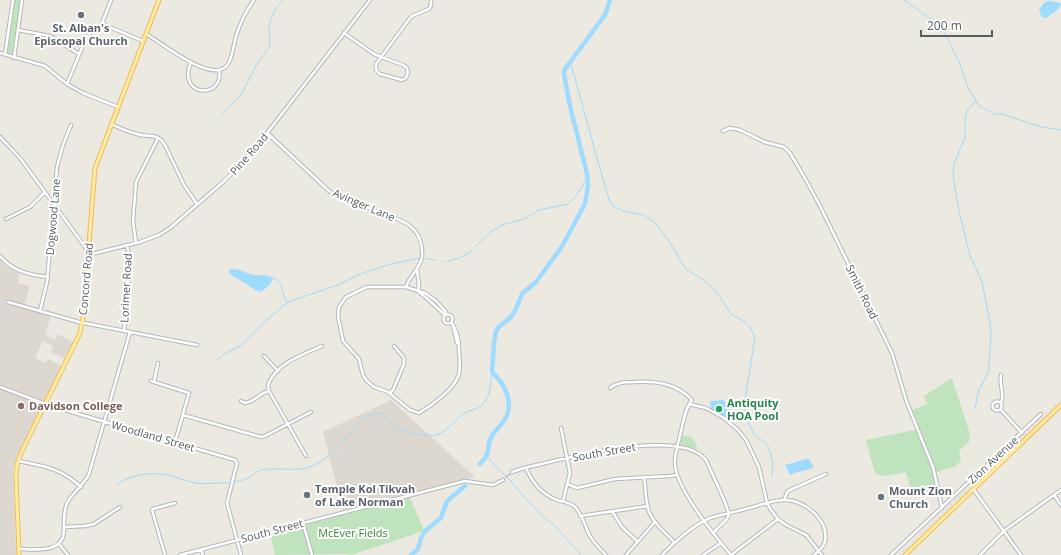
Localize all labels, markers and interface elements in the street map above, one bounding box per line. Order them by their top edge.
marker: St. Alban's Episcopal Church [76,10,86,20]
scale bar [921,12,992,38]
text: 200 m [927,17,962,34]
place label: St. Alban's Episcopal Church [34,20,128,48]
street label: Pine Road [226,129,271,178]
street label: Dogwood Lane [42,178,63,256]
street label: Avinger Lane [331,185,398,224]
street label: Concord Road [75,242,96,316]
street label: Lorimer Road [116,253,135,323]
street label: Smith Road [843,262,882,321]
place label: Antiquity HOA Pool [727,395,779,423]
place label: Davidson College [29,398,123,413]
marker: Davidson College [16,401,26,411]
marker: Antiquity HOA Pool [714,404,724,414]
street label: Woodland Street [110,416,197,455]
street label: Zion Avenue [964,432,1021,487]
street label: South Street [571,439,637,464]
place label: Temple Kol Tikvah of Lake Norman [315,481,415,509]
place label: Mount Zion Church [889,483,952,511]
marker: Temple Kol Tikvah of Lake Norman [302,490,312,500]
marker: Mount Zion Church [876,492,886,502]
street label: South Street [239,515,305,546]
park label: McEver Fields [318,525,388,540]

